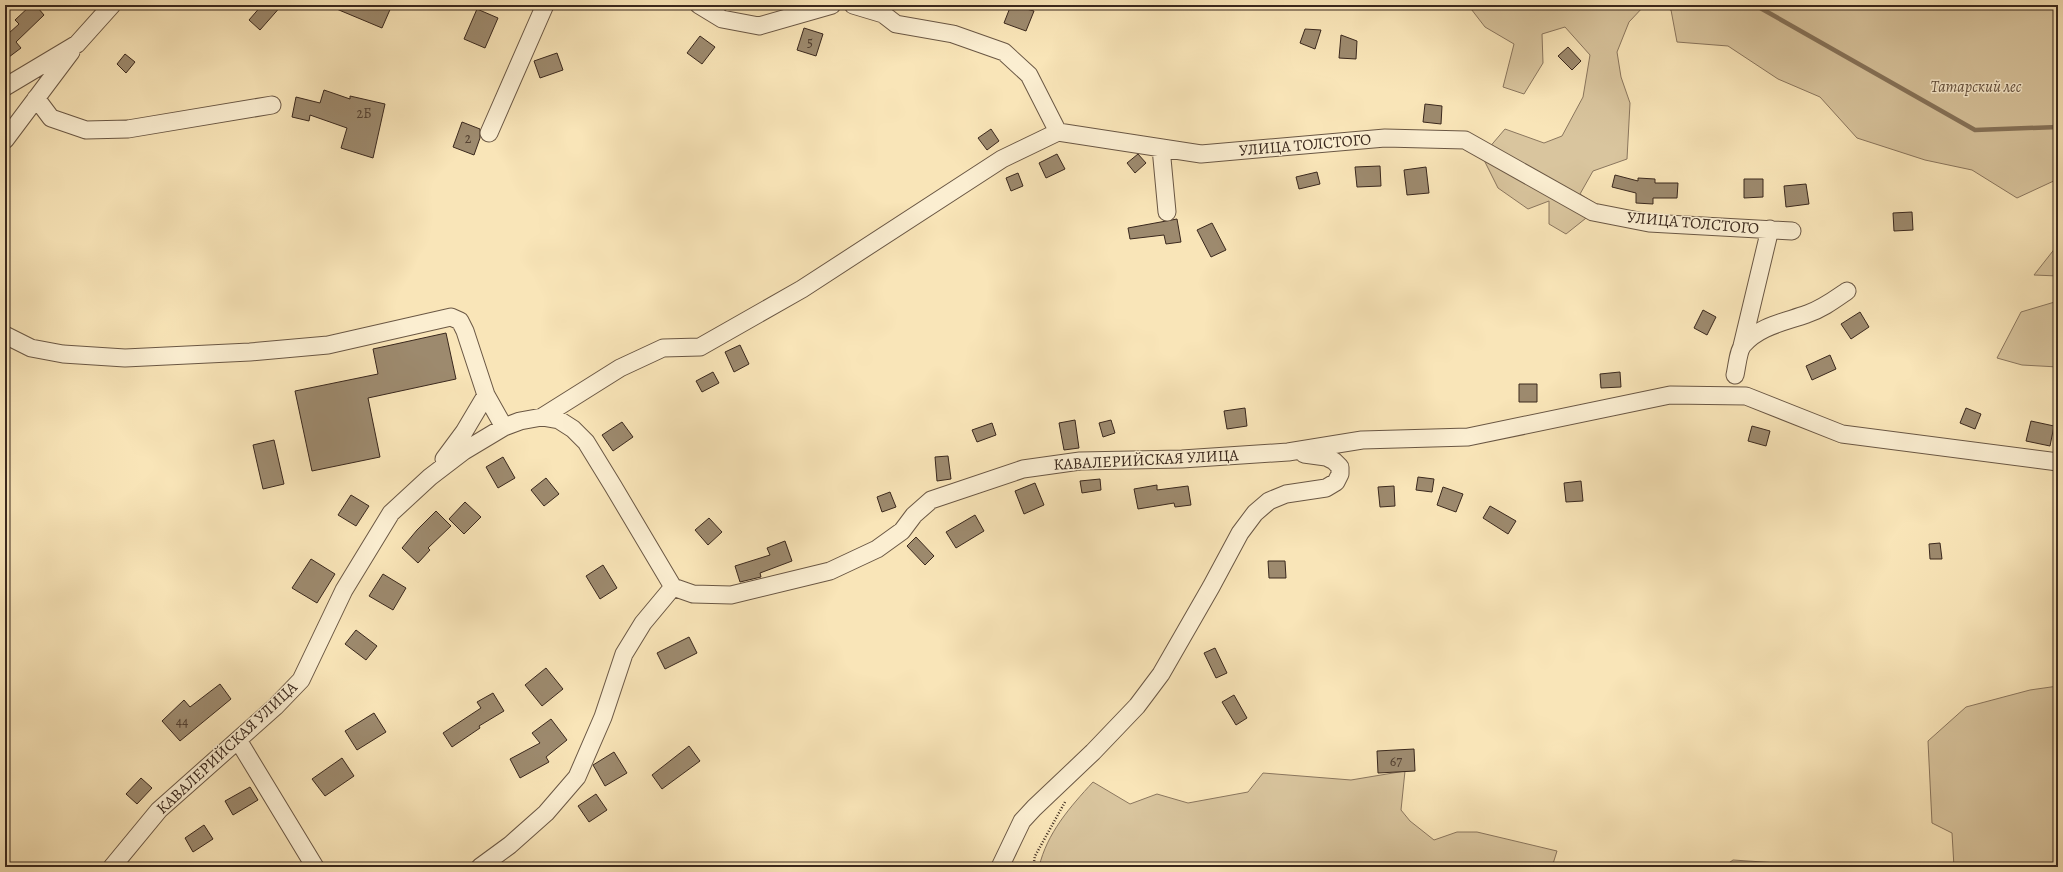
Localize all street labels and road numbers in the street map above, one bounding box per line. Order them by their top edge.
street label: УЛИЦА ТОЛСТОГО [1238,128,1372,162]
street label: УЛИЦА ТОЛСТОГО [1626,206,1760,240]
street label: КАВАЛЕРИЙСКАЯ УЛИЦА [1053,444,1240,476]
street label: КАВАЛЕРИЙСКАЯ УЛИЦА [152,676,303,819]

